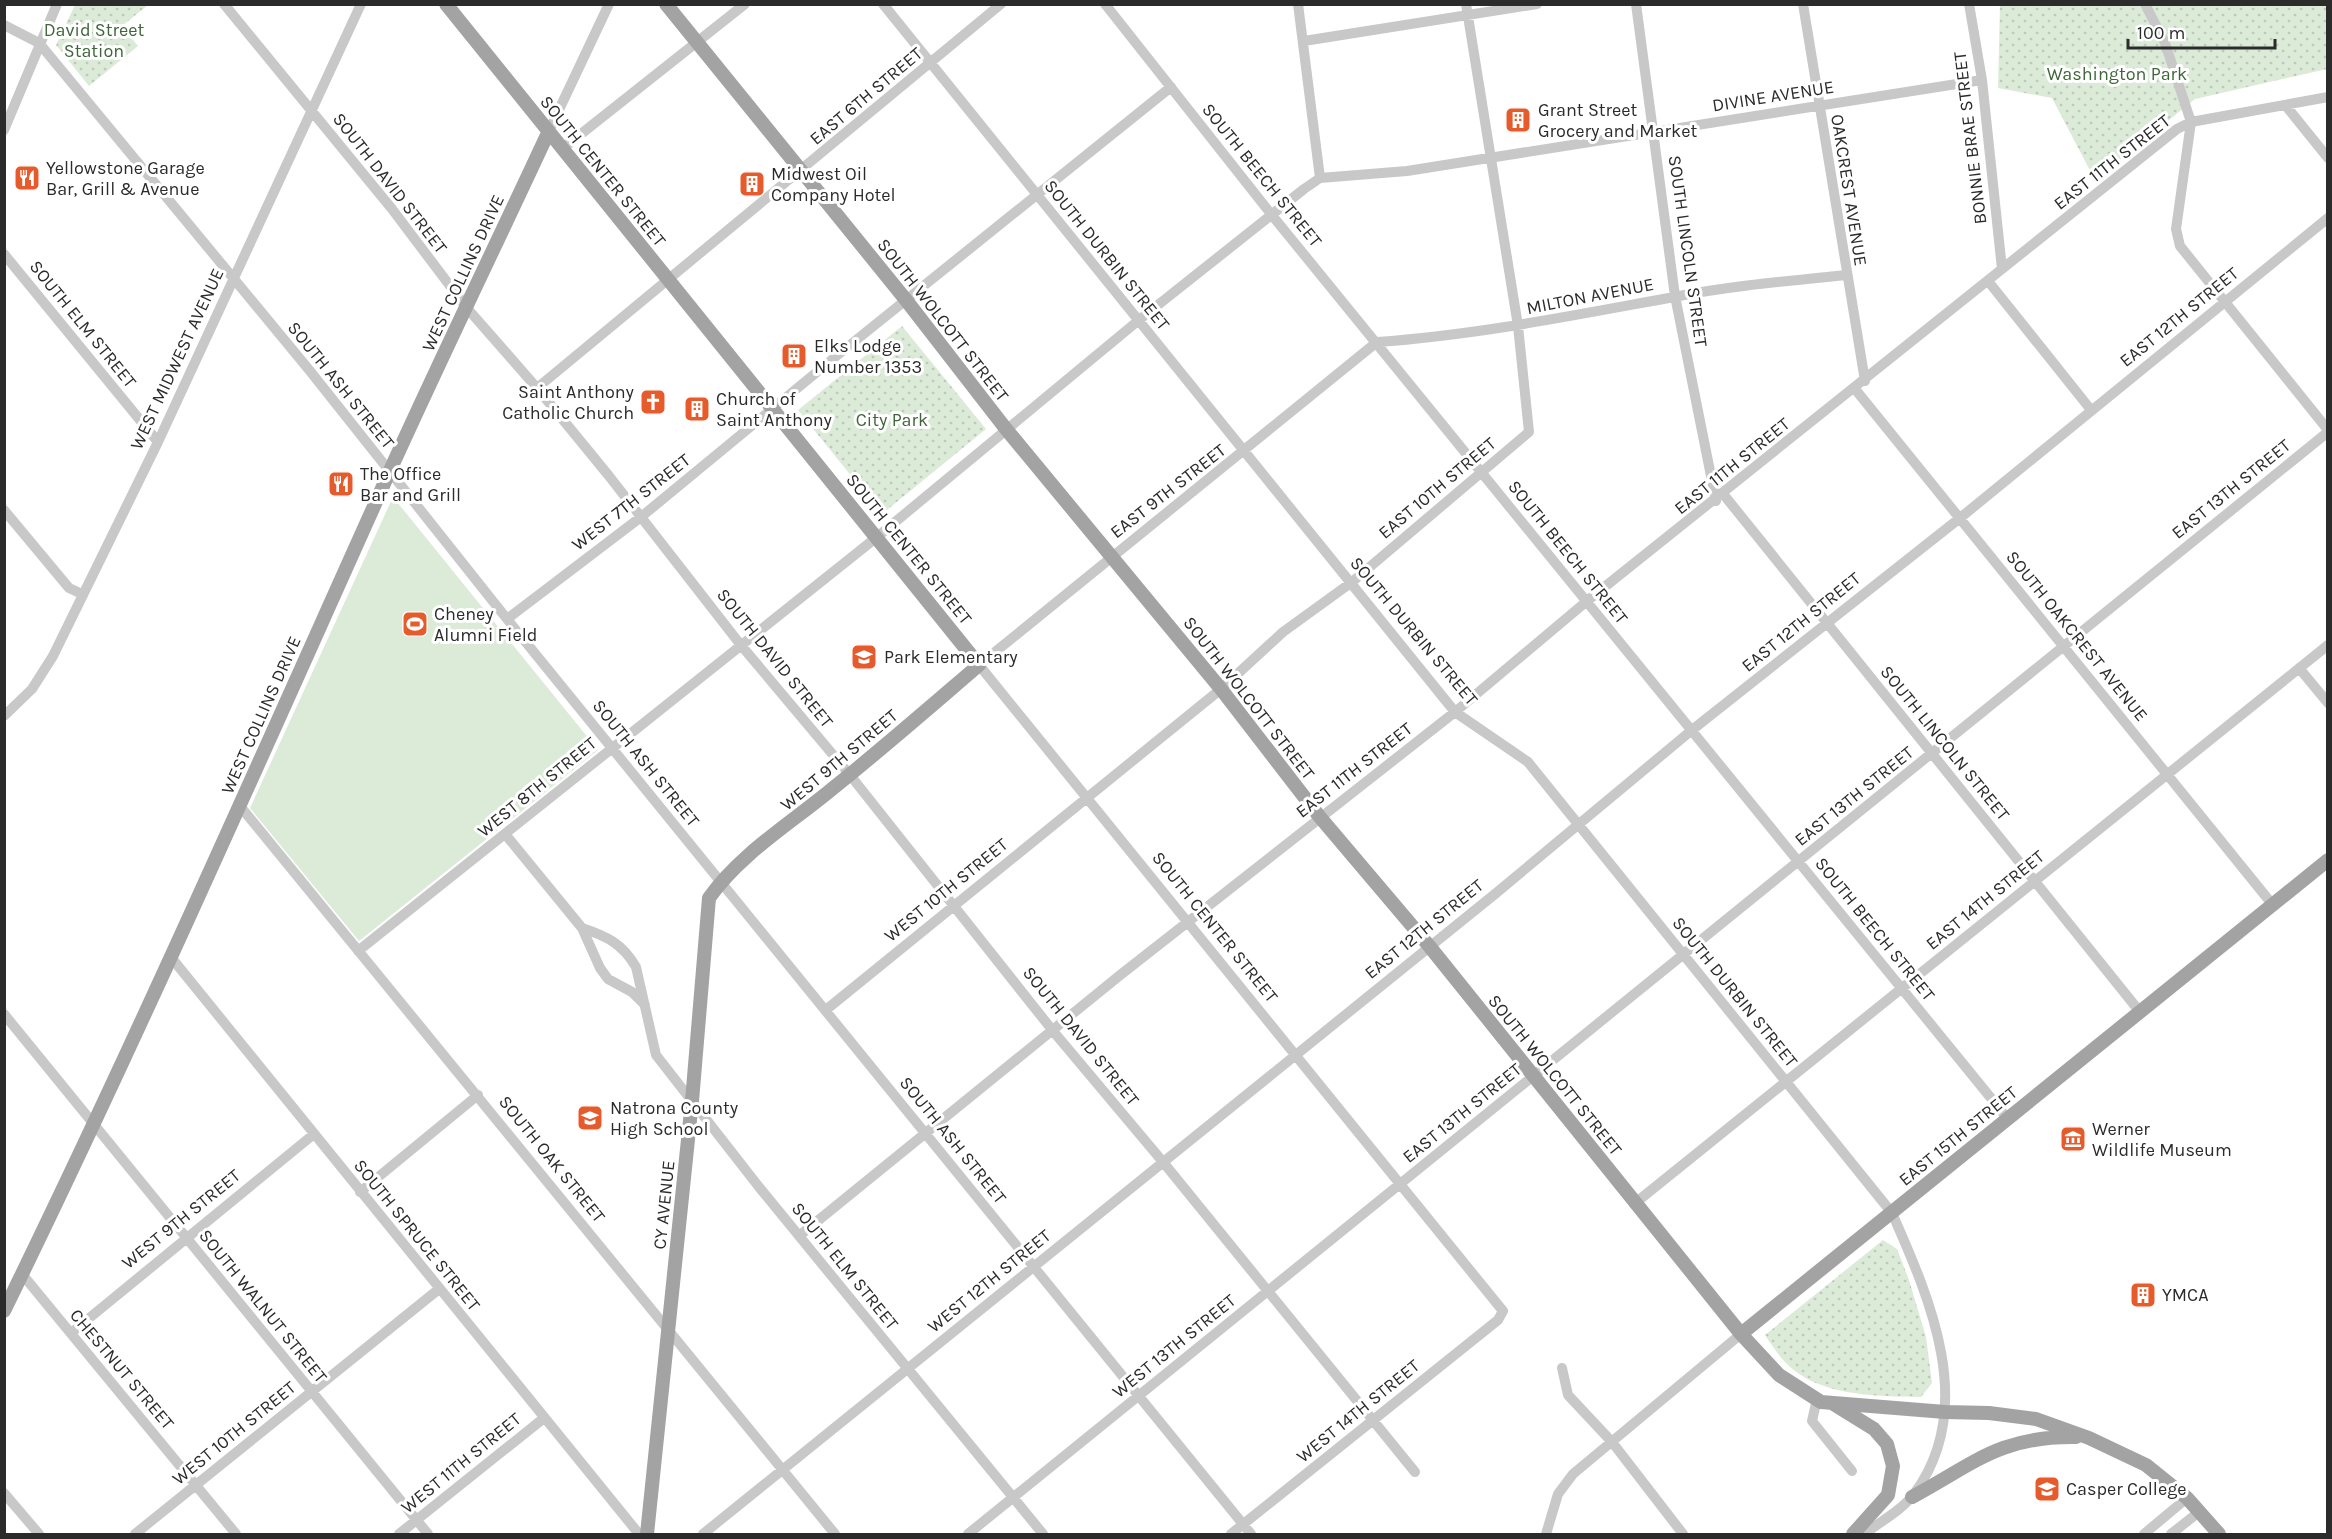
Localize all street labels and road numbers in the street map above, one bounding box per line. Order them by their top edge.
street label: EAST 6TH STREET [805,42,927,150]
street label: BONNIE BRAE STREET [1948,50,1992,226]
street label: DIVINE AVENUE [1711,76,1835,116]
street label: SOUTH CENTER STREET [535,91,671,251]
street label: SOUTH BEECH STREET [1197,99,1327,251]
street label: SOUTH DAVID STREET [328,108,452,258]
street label: EAST 11TH STREET [2049,110,2175,214]
street label: OAKCREST AVENUE [1826,112,1872,268]
street label: SOUTH LINCOLN STREET [1664,154,1712,348]
street label: SOUTH DURBIN STREET [1040,175,1174,335]
street label: WEST COLLINS DRIVE [417,191,509,355]
street label: SOUTH WOLCOTT STREET [873,234,1013,406]
street label: SOUTH ELM STREET [25,256,141,392]
street label: EAST 12TH STREET [2115,262,2243,372]
street label: WEST MIDWEST AVENUE [125,265,229,453]
street label: MILTON AVENUE [1524,273,1656,319]
street label: SOUTH ASH STREET [283,317,399,453]
street label: EAST 11TH STREET [1670,413,1794,519]
street label: EAST 10TH STREET [1374,432,1500,544]
street label: EAST 13TH STREET [2167,434,2295,544]
street label: EAST 9TH STREET [1106,439,1230,543]
street label: WEST 7TH STREET [567,449,695,555]
street label: SOUTH CENTER STREET [841,469,977,629]
street label: SOUTH BEECH STREET [1503,476,1633,628]
street label: SOUTH OAKCREST AVENUE [2001,546,2153,726]
street label: SOUTH DURBIN STREET [1345,552,1483,710]
street label: EAST 12TH STREET [1737,567,1865,677]
street label: SOUTH DAVID STREET [712,584,838,732]
street label: SOUTH WOLCOTT STREET [1179,612,1319,784]
street label: WEST COLLINS DRIVE [216,633,306,797]
street label: SOUTH LINCOLN STREET [1876,661,2014,825]
street label: SOUTH ASH STREET [588,695,704,831]
street label: WEST 9TH STREET [776,705,902,815]
street label: EAST 11TH STREET [1291,718,1417,822]
street label: WEST 8TH STREET [473,732,601,842]
street label: EAST 13TH STREET [1790,741,1918,851]
street label: WEST 10TH STREET [880,833,1012,947]
street label: EAST 14TH STREET [1921,845,2049,955]
street label: SOUTH CENTER STREET [1147,847,1283,1007]
street label: SOUTH BEECH STREET [1810,853,1940,1005]
street label: EAST 12TH STREET [1360,874,1488,984]
street label: SOUTH DURBIN STREET [1668,912,1802,1072]
street label: SOUTH DAVID STREET [1018,962,1144,1110]
street label: SOUTH WOLCOTT STREET [1483,990,1627,1160]
street label: EAST 13TH STREET [1398,1058,1526,1168]
street label: SOUTH ASH STREET [895,1072,1011,1208]
street label: EAST 15TH STREET [1894,1081,2022,1191]
street label: SOUTH OAK STREET [494,1091,610,1227]
street label: SOUTH SPRUCE STREET [349,1155,485,1315]
street label: CY AVENUE [648,1159,680,1251]
street label: WEST 9TH STREET [117,1164,245,1274]
street label: SOUTH ELM STREET [787,1198,903,1334]
street label: SOUTH WALNUT STREET [194,1225,332,1387]
street label: WEST 12TH STREET [923,1225,1055,1337]
street label: WEST 13TH STREET [1108,1289,1240,1403]
street label: CHESTNUT STREET [65,1304,179,1434]
street label: WEST 14TH STREET [1292,1355,1424,1467]
street label: WEST 10TH STREET [168,1376,300,1490]
street label: WEST 11TH STREET [397,1408,525,1518]

